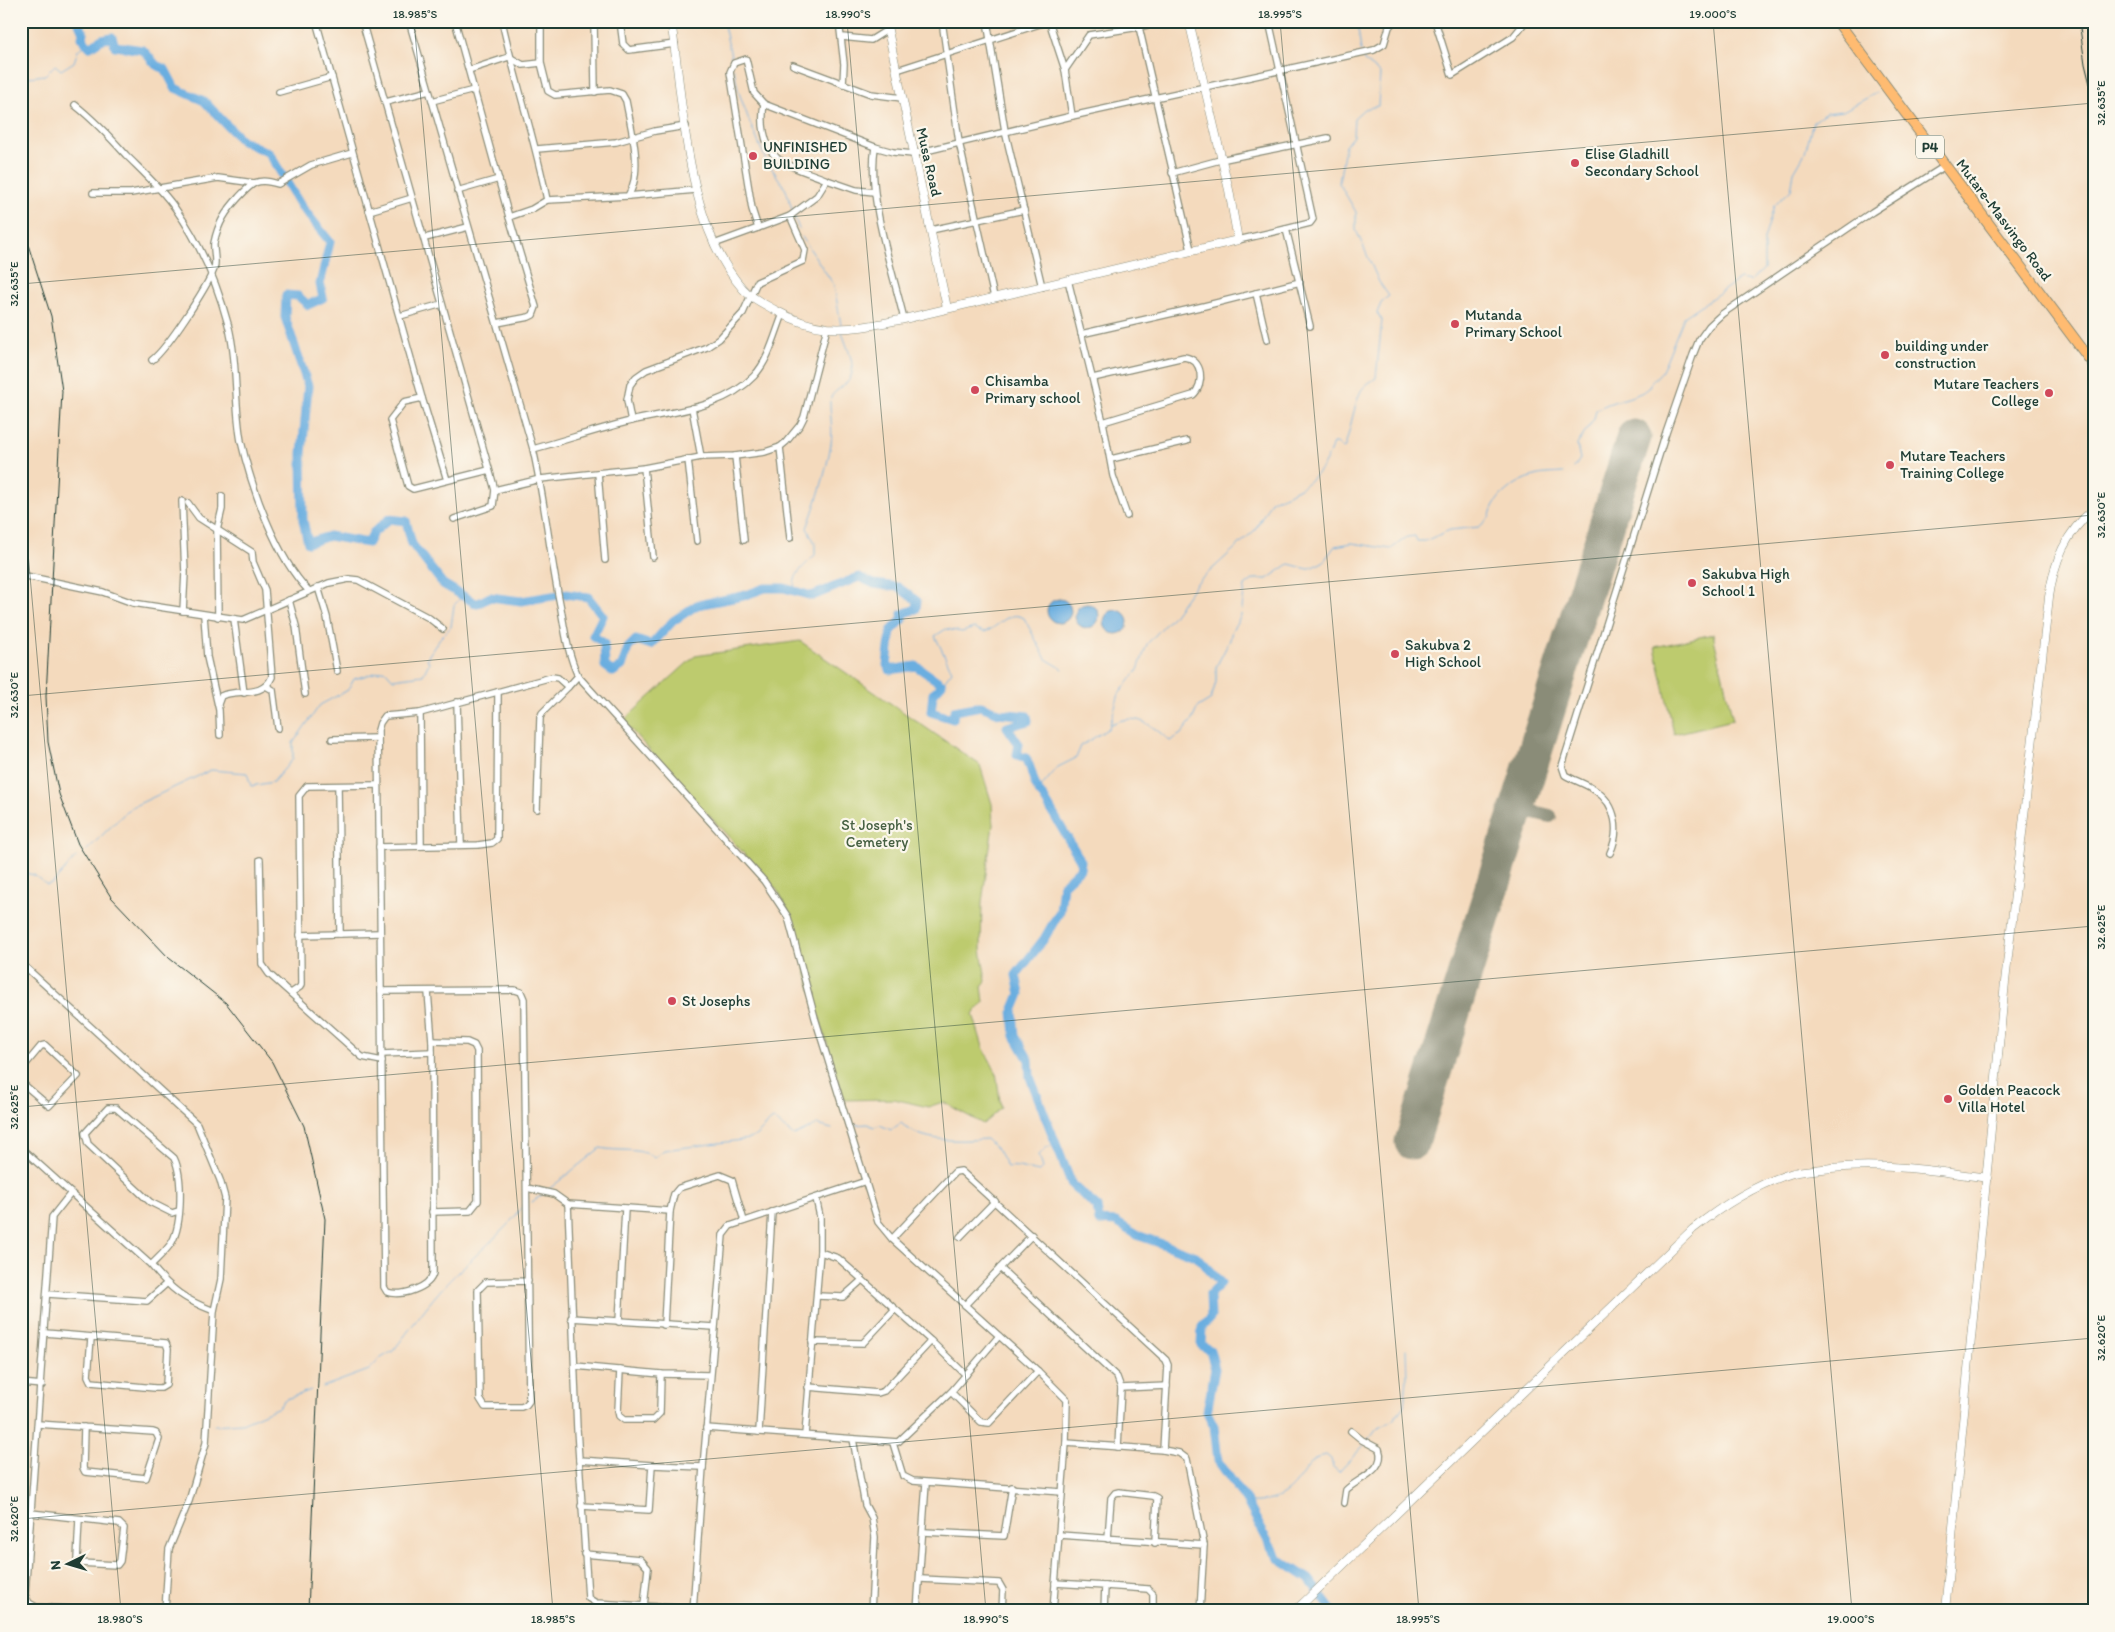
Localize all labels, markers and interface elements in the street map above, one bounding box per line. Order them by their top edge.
text: 18.985°S [393,7,438,21]
text: 18.990°S [825,7,871,21]
text: 18.995°S [1258,7,1302,21]
text: 19.000°S [1689,7,1737,21]
text: 32.635°E [2094,80,2108,126]
street label: Musa Road [912,126,946,198]
road number: P4 [1916,136,1944,158]
place label: UNFINISHED BUILDING [763,138,848,173]
place label: Elise Gladhill Secondary School [1585,145,1699,180]
marker: UNFINISHED BUILDING [747,150,759,162]
street label: Mutare-Masvingo Road [1952,155,2056,285]
marker: Elise Gladhill Secondary School [1569,157,1581,169]
text: 32.635°E [7,261,21,307]
place label: Mutanda Primary School [1465,306,1563,341]
marker: Mutanda Primary School [1449,318,1461,330]
place label: building under construction [1895,337,1989,372]
marker: building under construction [1879,349,1891,361]
place label: Chisamba Primary school [985,372,1081,407]
place label: Mutare Teachers College [1933,375,2039,410]
marker: Chisamba Primary school [969,384,981,396]
marker: Mutare Teachers College [2043,387,2055,399]
place label: Mutare Teachers Training College [1900,447,2006,482]
marker: Mutare Teachers Training College [1884,459,1896,471]
text: 32.630°E [2094,492,2108,538]
place label: Sakubva High School 1 [1702,565,1790,600]
marker: Sakubva High School 1 [1686,577,1698,589]
place label: Sakubva 2 High School [1405,636,1482,671]
marker: Sakubva 2 High School [1389,648,1401,660]
text: 32.630°E [7,672,21,718]
park label: St Joseph's Cemetery [841,816,913,851]
text: 32.625°E [2094,904,2108,949]
place label: St Josephs [682,992,751,1010]
marker: St Josephs [666,995,678,1007]
place label: Golden Peacock Villa Hotel [1958,1081,2060,1116]
text: 32.625°E [7,1084,21,1129]
marker: Golden Peacock Villa Hotel [1942,1093,1954,1105]
text: 32.620°E [2094,1315,2108,1361]
text: 32.620°E [7,1496,21,1542]
north arrow [42,1540,92,1590]
text: N [47,1560,64,1571]
text: 18.980°S [97,1612,143,1626]
text: 18.985°S [531,1612,576,1626]
text: 18.990°S [963,1612,1009,1626]
text: 18.995°S [1396,1612,1440,1626]
text: 19.000°S [1827,1612,1875,1626]

